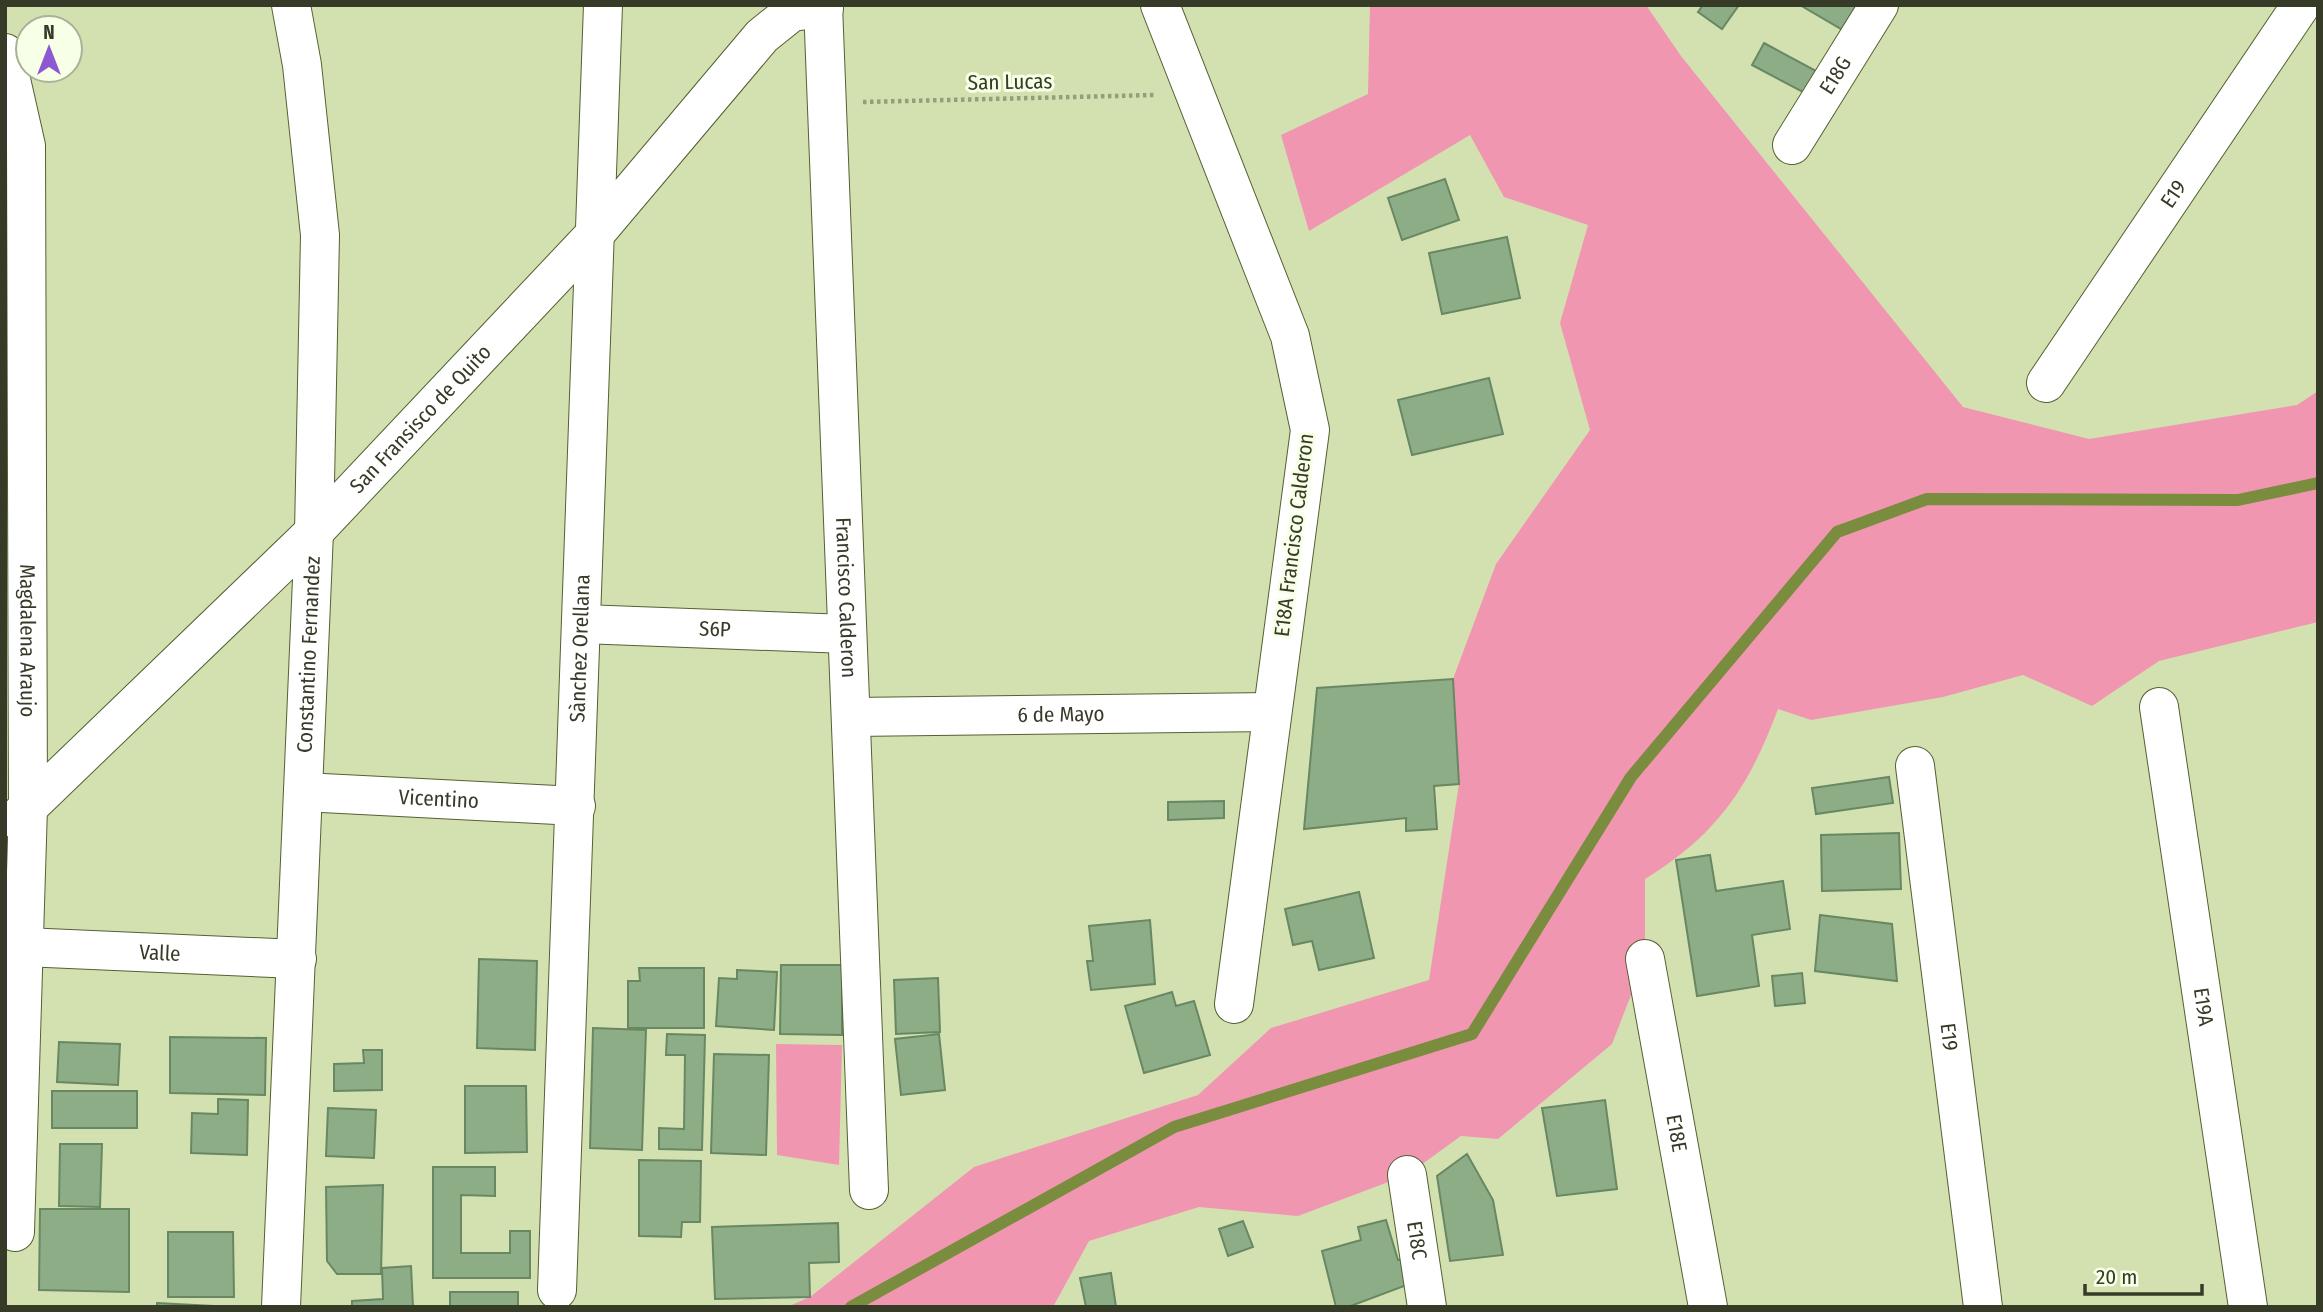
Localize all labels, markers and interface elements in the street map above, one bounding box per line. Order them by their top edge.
north arrow [14,14,84,84]
text: N [43,21,55,44]
street label: E18G [1814,51,1857,99]
street label: San Lucas [967,68,1053,96]
street label: E19 [2155,175,2192,213]
street label: San Fransisco de Quito [344,339,497,499]
street label: E18A Francisco Calderon [1269,432,1319,638]
street label: Francisco Calderon [830,517,862,678]
street label: Constantino Fernandez [292,556,326,754]
street label: Magdalena Araujo [14,564,41,717]
street label: Sànchez Orellana [564,574,596,723]
street label: S6P [699,615,731,643]
street label: 6 de Mayo [1017,701,1105,728]
street label: Vicentino [398,784,480,814]
street label: Valle [139,939,181,967]
street label: E19A [2188,986,2219,1028]
street label: E19 [1934,1021,1964,1052]
street label: E18E [1660,1112,1693,1154]
street label: E18C [1401,1219,1433,1262]
scale bar [2085,1252,2202,1296]
text: 20 m [2096,1264,2137,1290]

